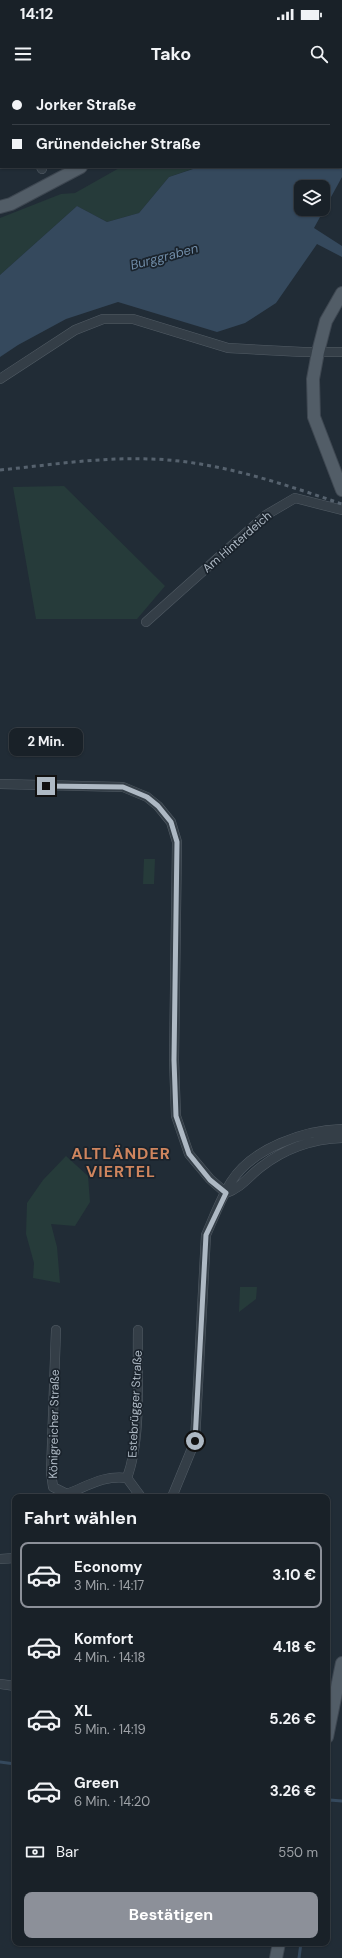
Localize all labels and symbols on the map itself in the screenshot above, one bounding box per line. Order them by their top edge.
water label: Burggraben [128,239,200,274]
street label: Am Hinterdeich [199,508,275,576]
callout: 2 Min. [9,728,83,756]
route end [37,777,55,795]
district label: ALTLÄNDER VIERTEL [71,1143,171,1182]
street label: Estebrügger Straße [124,1350,146,1458]
street label: Königreicher Straße [45,1369,63,1479]
route start [186,1432,204,1450]

